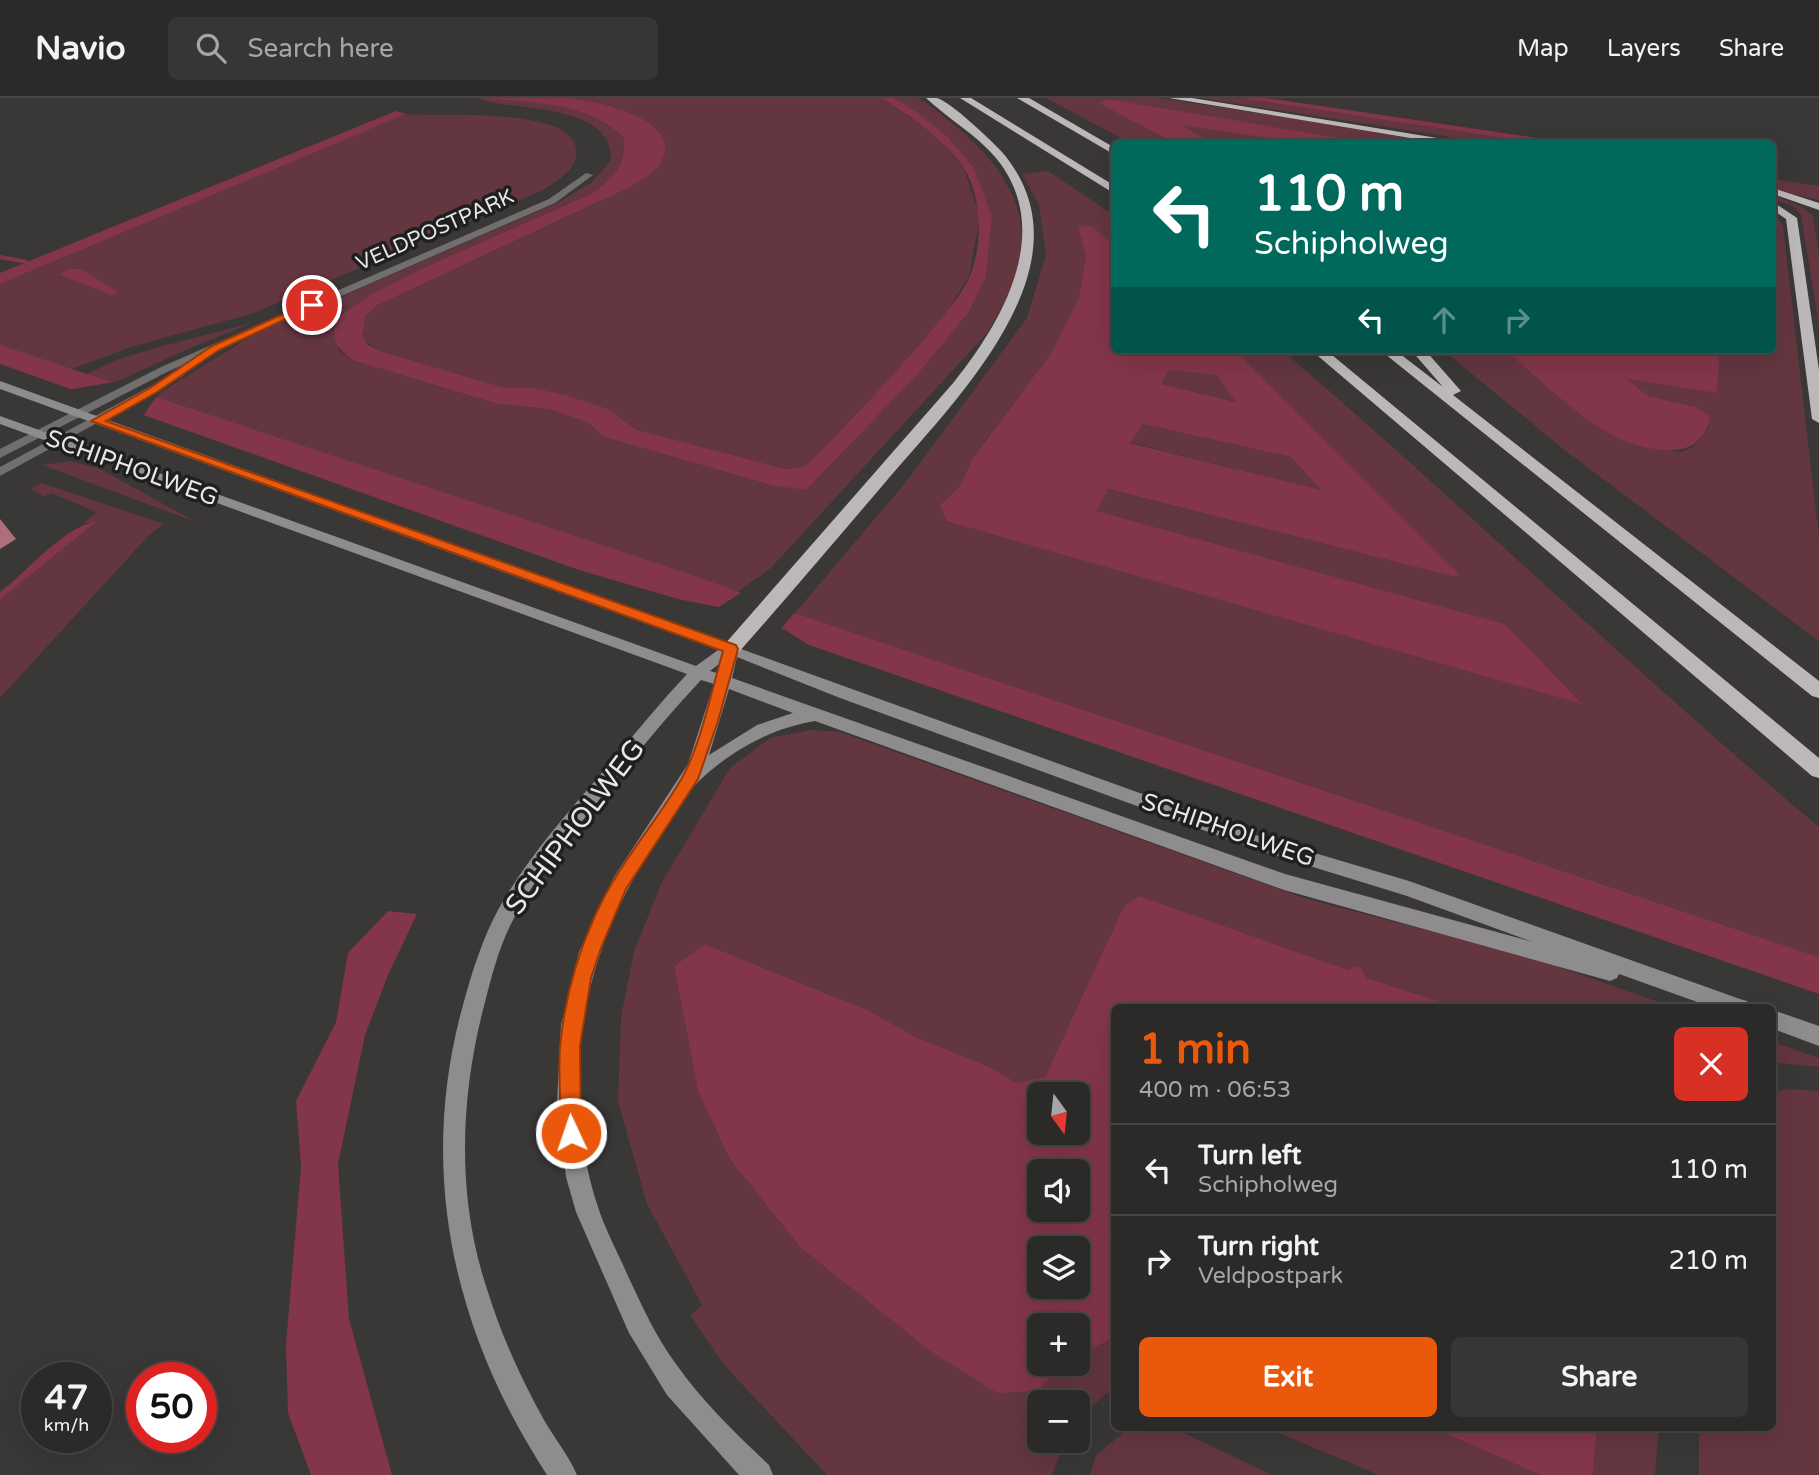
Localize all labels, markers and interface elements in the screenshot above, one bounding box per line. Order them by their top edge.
search box [168,17,658,80]
text: Navio [35,29,126,68]
icon: search [192,29,230,67]
text: Search here [248,33,394,64]
text: Map [1517,34,1569,63]
text: Layers [1607,34,1681,63]
text: Share [1719,34,1784,63]
text: 110 m [1254,165,1404,224]
icon: left [1139,168,1230,259]
street label: VELDPOSTPARK [352,184,518,276]
text: Schipholweg [1254,225,1449,263]
pin [282,275,342,335]
icon: arrive [293,286,331,324]
icon: left [1352,301,1390,339]
icon: ahead [1425,301,1463,339]
icon: right [1498,301,1536,339]
street label: SCHIPHOLWEG [42,423,222,513]
street label: SCHIPHOLWEG [498,733,652,921]
street label: SCHIPHOLWEG [1138,787,1318,873]
text: 1 min [1139,1024,1251,1075]
button: close [1674,1027,1748,1101]
text: 400 m · 06:53 [1139,1076,1291,1104]
north arrow [1027,1082,1090,1144]
map controls [1027,1082,1090,1453]
position arrow [534,1096,608,1170]
text: Turn left [1198,1140,1301,1171]
icon: left [1139,1151,1177,1189]
text: 110 m [1668,1154,1748,1185]
button: sound [1027,1159,1090,1222]
text: Schipholweg [1198,1171,1338,1199]
text: Turn right [1198,1231,1319,1262]
button: layers [1027,1236,1090,1299]
icon: right [1139,1242,1177,1280]
text: 210 m [1668,1245,1748,1276]
text: Veldpostpark [1198,1262,1343,1290]
button: + [1027,1313,1090,1376]
button: Exit [1139,1337,1437,1417]
button: Share [1451,1337,1748,1417]
speed limit sign: 50 [126,1362,217,1453]
text: 47 [45,1377,88,1419]
button: − [1027,1390,1090,1453]
text: km/h [44,1414,89,1436]

